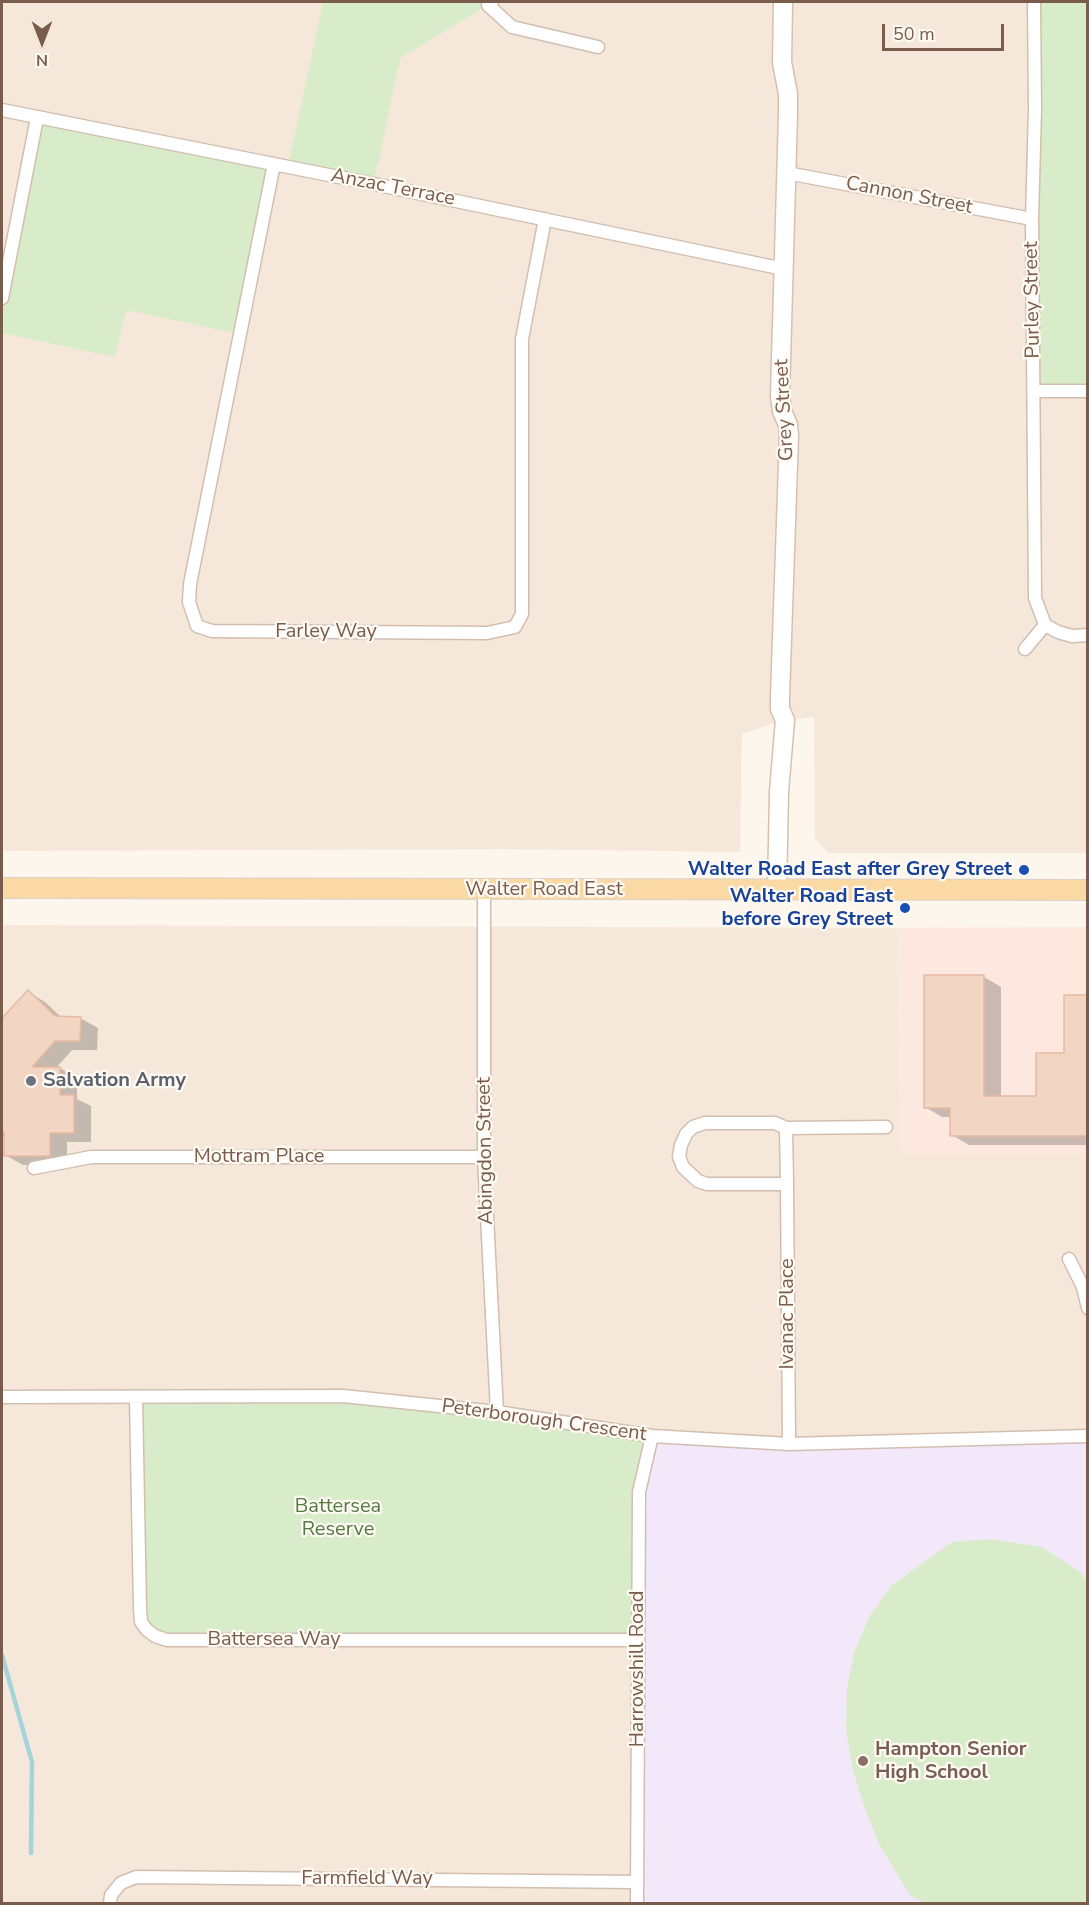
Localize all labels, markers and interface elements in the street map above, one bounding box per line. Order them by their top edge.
north arrow [12,12,72,72]
scale bar [885,12,1006,50]
text: 50 m [893,22,935,46]
text: N [36,49,48,71]
street label: Anzac Terrace [329,164,457,212]
street label: Cannon Street [844,172,974,220]
street label: Purley Street [1020,241,1046,359]
street label: Grey Street [770,358,800,462]
street label: Farley Way [275,620,377,644]
place label: Walter Road East after Grey Street [688,858,1012,882]
marker: Walter Road East after Grey Street [1017,863,1031,877]
street label: Walter Road East [465,878,623,902]
place label: Walter Road East before Grey Street [722,885,893,932]
marker: Walter Road East before Grey Street [898,901,912,915]
place label: Salvation Army [43,1069,186,1093]
marker: Salvation Army [24,1074,38,1088]
street label: Abingdon Street [473,1077,499,1225]
street label: Mottram Place [194,1145,324,1169]
street label: Ivanac Place [776,1258,800,1370]
street label: Peterborough Crescent [440,1395,648,1447]
park label: Battersea Reserve [295,1495,381,1542]
street label: Harrowshill Road [626,1591,650,1747]
street label: Battersea Way [207,1628,341,1652]
place label: Hampton Senior High School [875,1738,1027,1785]
marker: Hampton Senior High School [856,1754,870,1768]
street label: Farmfield Way [301,1867,433,1891]

